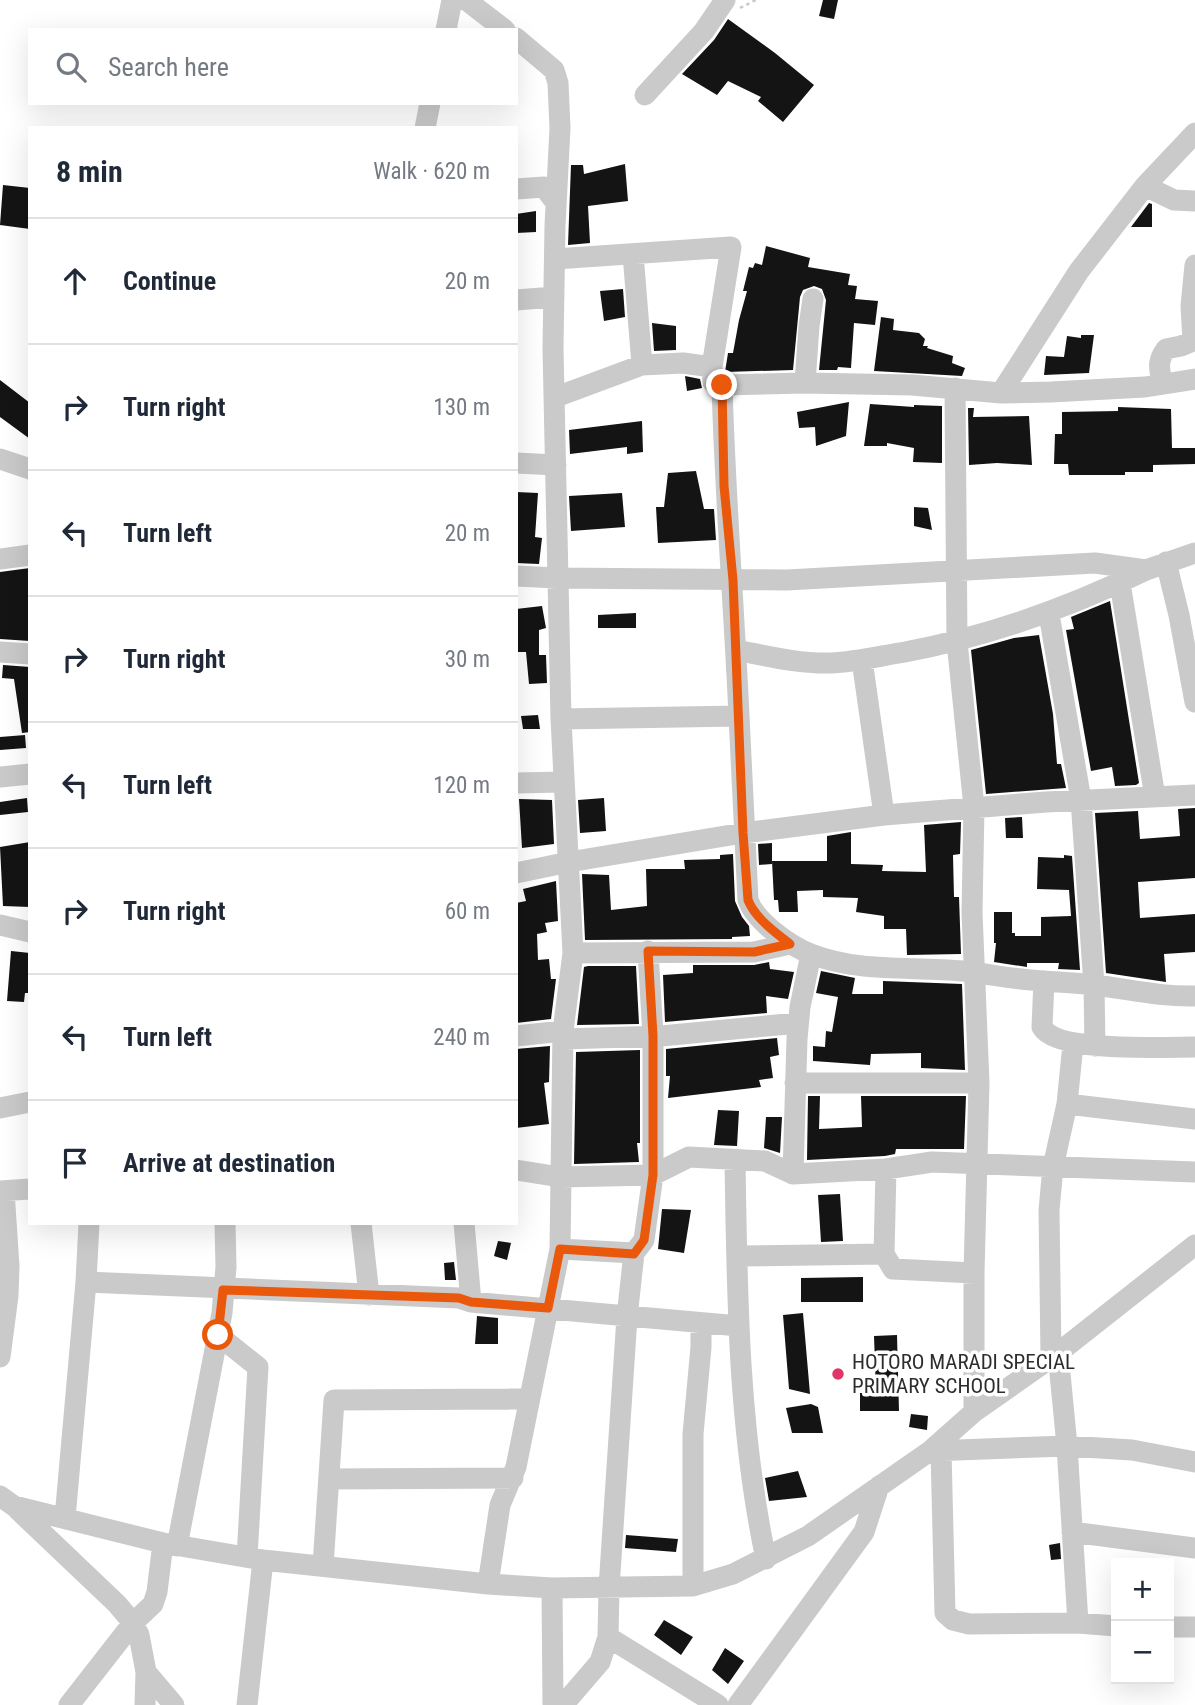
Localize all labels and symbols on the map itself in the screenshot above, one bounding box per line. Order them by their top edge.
route end [706,369,737,400]
route start [202,1319,233,1350]
place label: HOTORO MARADI SPECIAL PRIMARY SCHOOL [852,1350,1075,1398]
marker: HOTORO MARADI SPECIAL PRIMARY SCHOOL [830,1366,846,1382]

